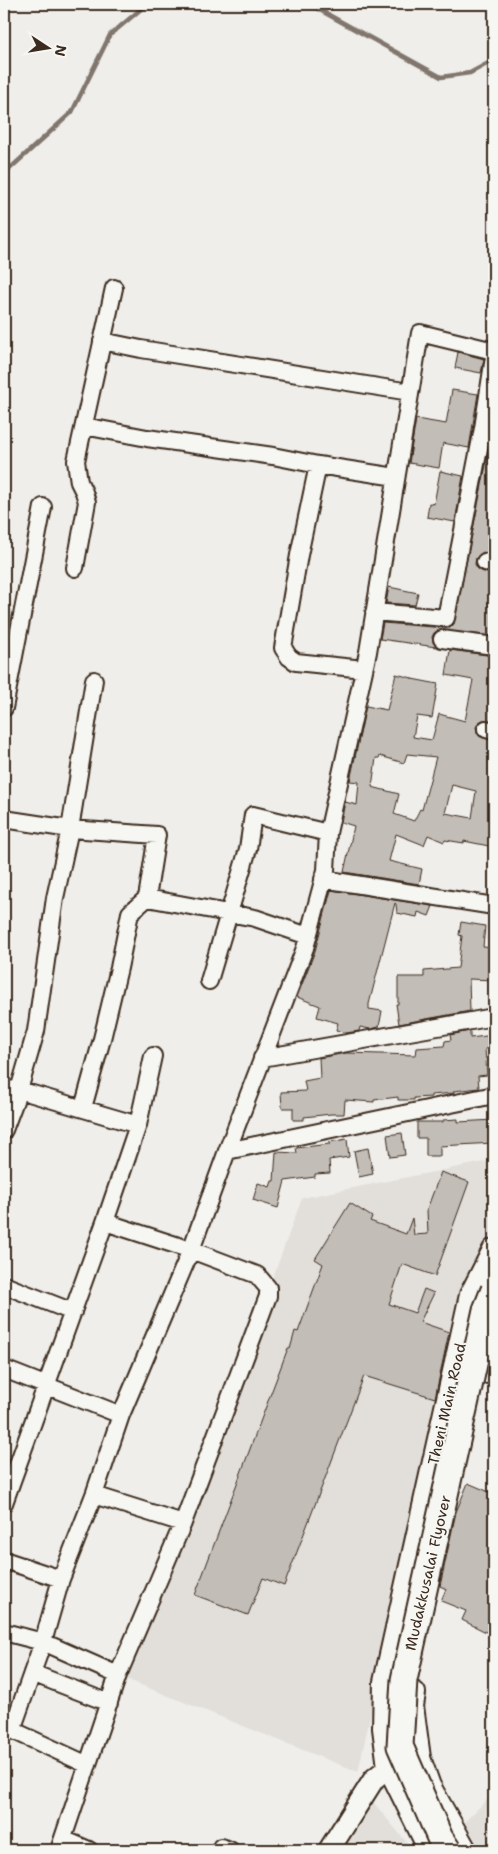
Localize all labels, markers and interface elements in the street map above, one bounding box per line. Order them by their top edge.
north arrow [22,22,72,72]
text: N [51,43,71,58]
street label: Theni Main Road [423,1341,471,1467]
street label: Mudakkusalai Flyover [400,1493,456,1653]

